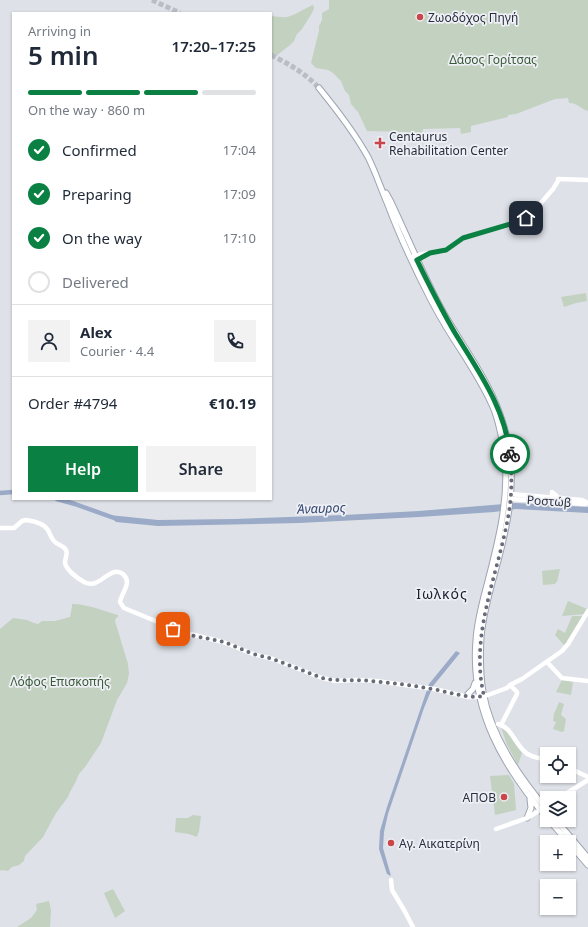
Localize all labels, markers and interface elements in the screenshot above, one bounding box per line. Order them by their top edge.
place label: Ζωοδόχος Πηγή [428,9,518,26]
marker: Ζωοδόχος Πηγή [415,12,425,22]
text: Arriving in [28,22,91,40]
text: 17:20–17:25 [172,36,256,56]
text: 5 min [28,37,99,73]
park label: Δάσος Γορίτσας [449,51,537,68]
text: On the way · 860 m [28,101,145,119]
place label: Centaurus Rehabilitation Center [389,128,508,159]
marker: Centaurus Rehabilitation Center [374,137,386,149]
icon: check [28,139,50,161]
text: Confirmed [62,140,137,160]
text: 17:04 [223,141,256,159]
icon: check [28,183,50,205]
text: Preparing [62,184,132,204]
text: 17:09 [223,185,256,203]
pin [509,201,543,235]
icon: home [515,207,537,229]
icon: check [28,227,50,249]
text: On the way [62,228,142,248]
text: 17:10 [223,229,256,247]
text: Delivered [62,272,129,292]
button: person [28,320,70,362]
button: phone [214,320,256,362]
text: Alex [80,322,112,342]
text: Courier · 4.4 [80,342,154,360]
text: Order #4794 [28,393,117,413]
text: €10.19 [209,393,256,413]
courier [490,434,530,474]
icon: bike [499,443,521,465]
button: Help [28,446,138,492]
button: Share [146,446,256,492]
street label: Ροστώβ [526,491,572,511]
water label: Άναυρος [296,498,346,518]
district label: Ιωλκός [416,584,468,603]
pin [156,612,190,646]
icon: bag [162,618,184,640]
park label: Λόφος Επισκοπής [10,673,110,690]
map controls [540,747,576,915]
button: locate [540,747,576,783]
place label: ΑΠΟΒ [462,789,496,806]
button: layers [540,791,576,827]
marker: ΑΠΟΒ [499,792,509,802]
place label: Αγ. Αικατερίνη [399,835,480,852]
button: + [540,835,576,871]
marker: Αγ. Αικατερίνη [386,838,396,848]
button: − [540,879,576,915]

